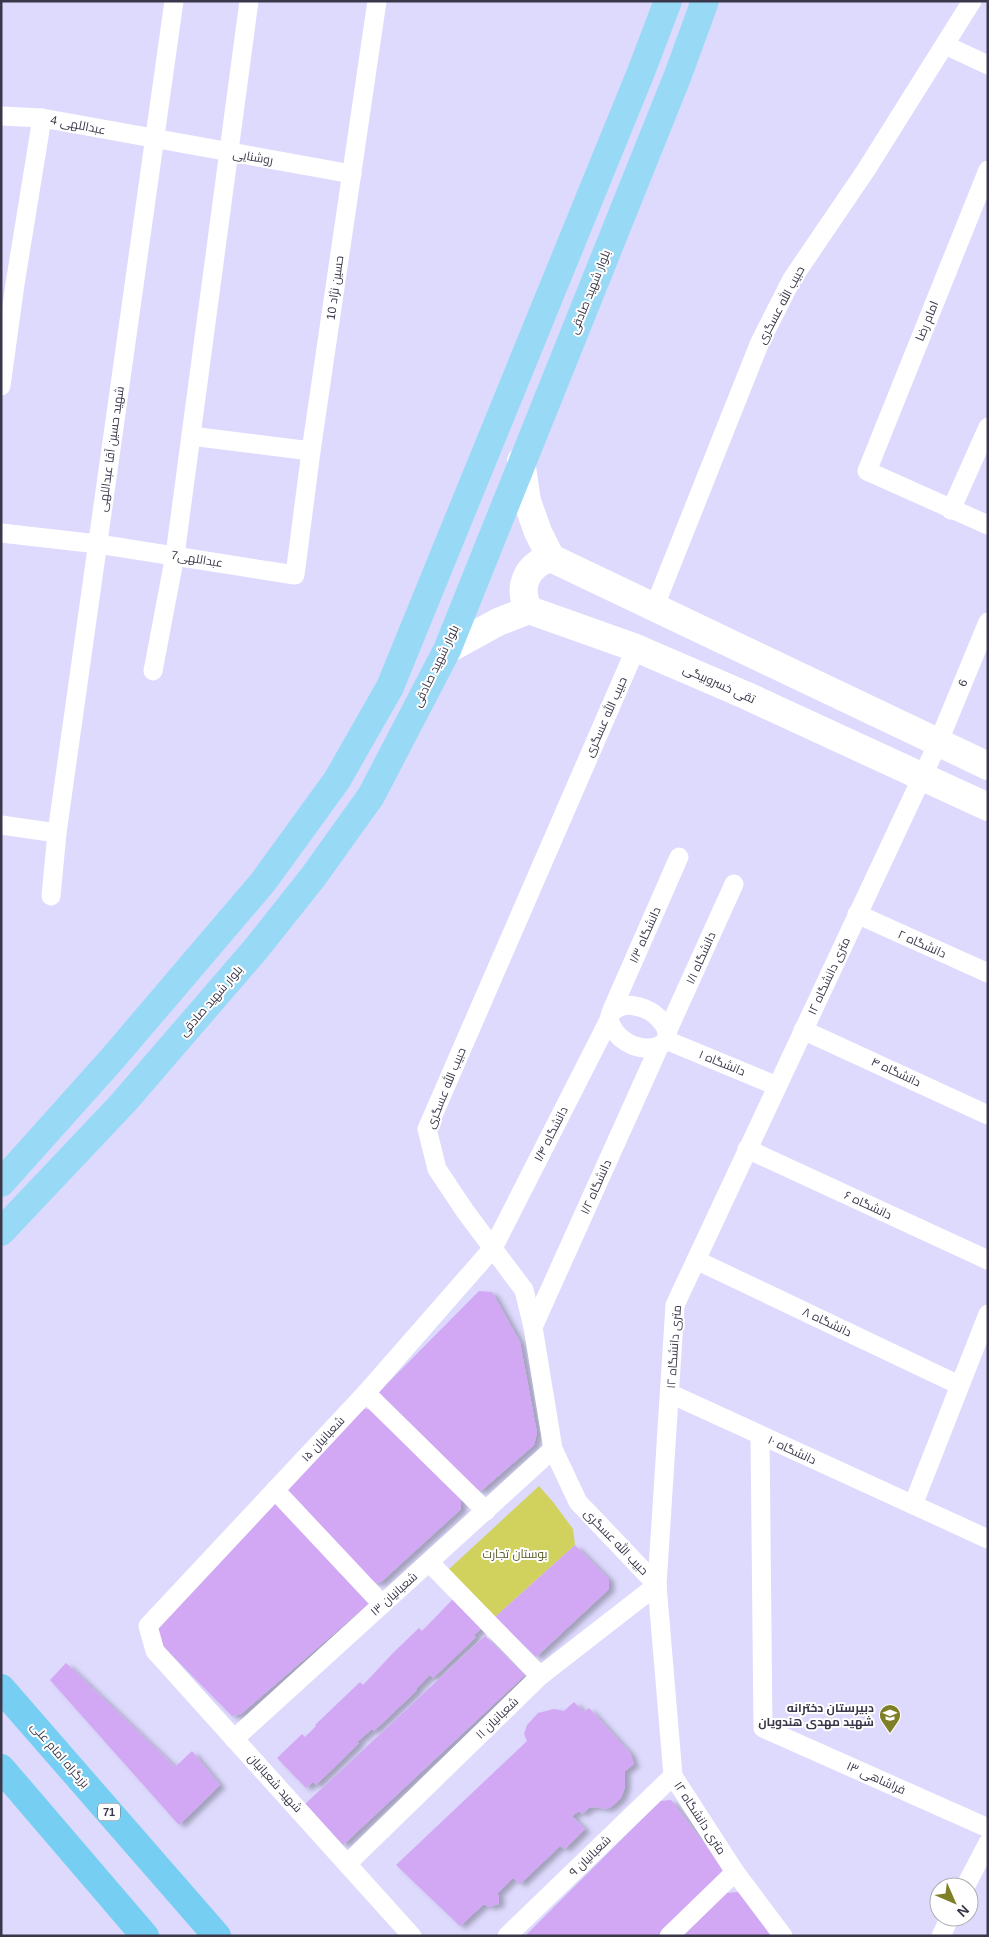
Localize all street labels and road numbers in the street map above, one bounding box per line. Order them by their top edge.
street label: عبداللهی 4 [49,113,107,137]
street label: روشنایی [232,147,274,167]
street label: بلوار شهید صادقی [567,248,613,336]
street label: حسین نژاد 10 [324,255,346,321]
street label: حبیب الله عسگری [754,263,807,346]
street label: امام رضا [913,299,942,343]
street label: شهید حسین آقا عبداللهی [95,385,127,513]
street label: عبداللهی7 [170,548,224,570]
street label: بلوار شهید صادقی [410,623,462,709]
street label: تقی خسروبیگی [681,662,758,706]
street label: حبیب الله عسگری [581,674,630,759]
street label: 6 [955,677,971,689]
street label: دانشگاه ۱/۳ [626,905,664,965]
street label: دانشگاه ۲ [896,927,948,961]
street label: دانشگاه ۱/۱ [683,930,719,986]
street label: ۱۲ متری دانشگاه [805,935,853,1017]
street label: بلوار شهید صادقی [176,963,246,1039]
street label: حبیب الله عسگری [422,1045,469,1131]
street label: دانشگاه ۱ [697,1047,747,1079]
street label: دانشگاه ۴ [869,1054,923,1090]
street label: دانشگاه ۱/۴ [531,1104,571,1164]
street label: دانشگاه ۱/۲ [578,1157,614,1216]
street label: دانشگاه ۶ [842,1188,894,1222]
street label: ۱۲ متری دانشگاه [664,1305,684,1389]
street label: دانشگاه ۸ [800,1305,854,1340]
street label: شعبانیان ۱۵ [299,1414,347,1464]
street label: دانشگاه ۱۰ [766,1433,819,1467]
street label: حبیب الله عسگری [581,1505,652,1578]
street label: شعبانیان ۱۳ [368,1569,420,1619]
street label: شعبانیان ۱۱ [473,1694,521,1742]
street label: بزرگراه امام علی [27,1719,92,1791]
street label: شهید شعبانیان [245,1751,305,1815]
street label: فراشاهی ۱۳ [844,1759,908,1797]
street label: ۱۲ متری دانشگاه [671,1779,729,1857]
road number: 71 [98,1804,120,1820]
street label: شعبانیان ۹ [566,1833,614,1879]

